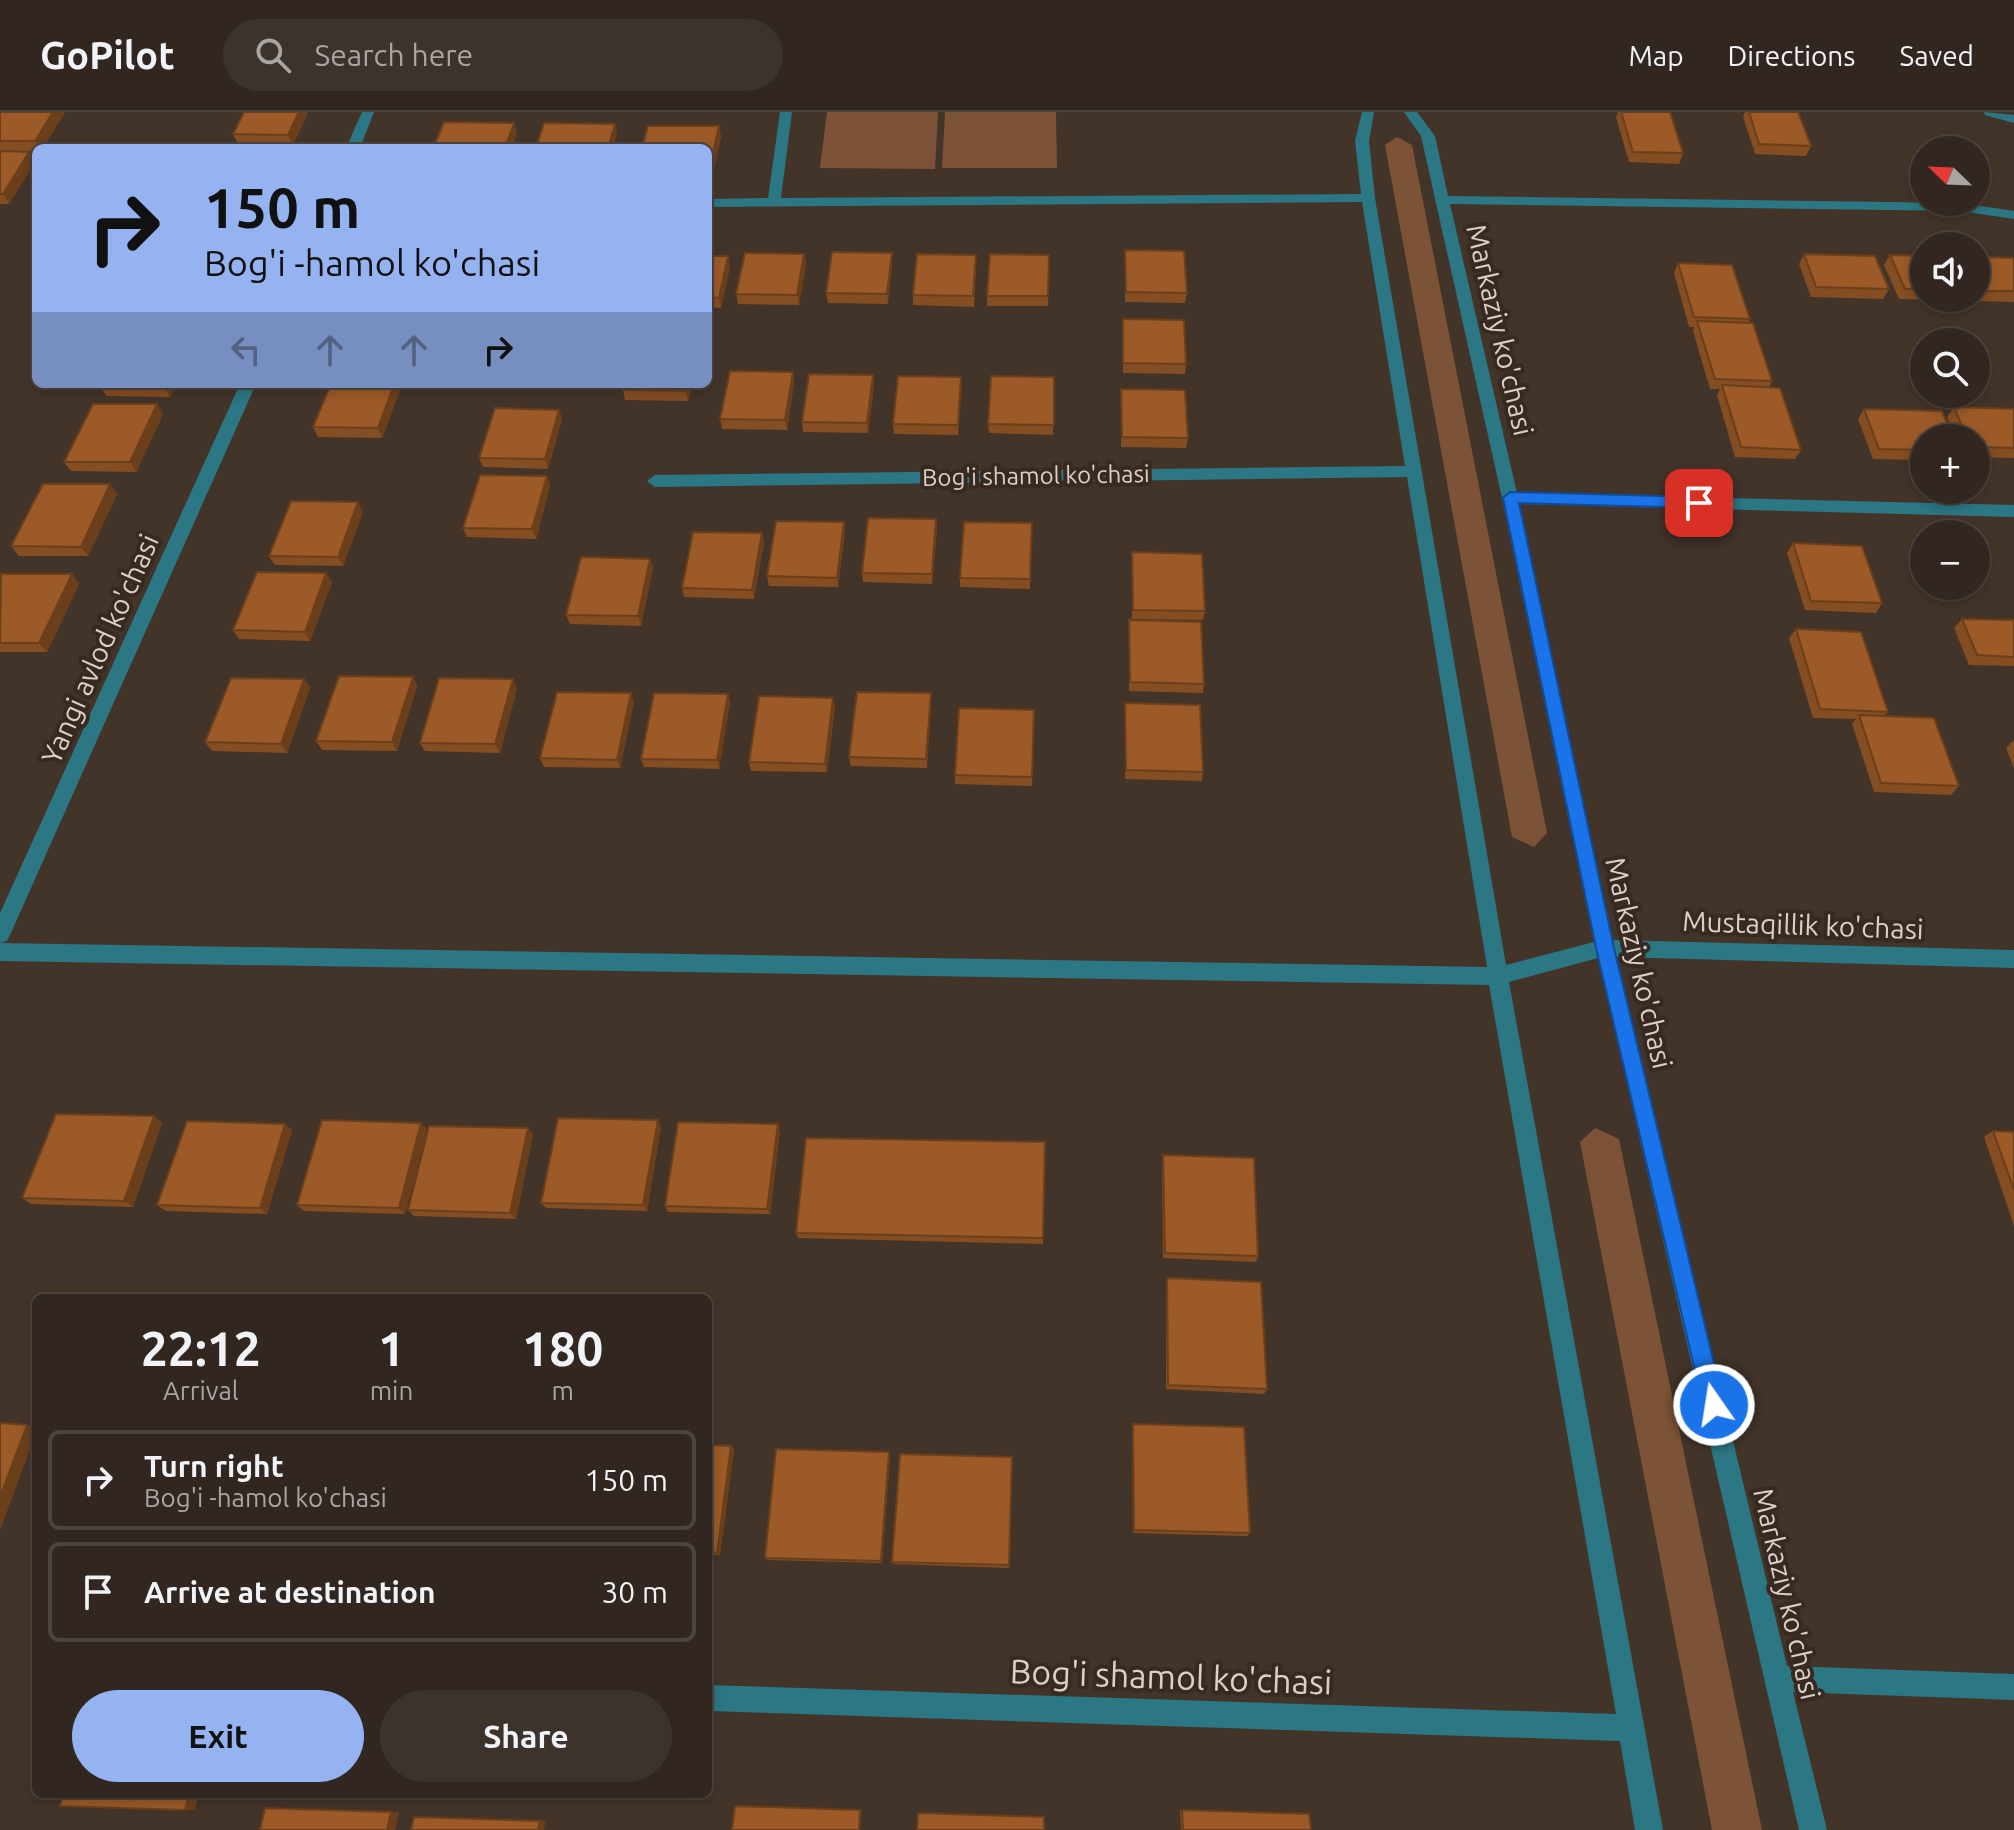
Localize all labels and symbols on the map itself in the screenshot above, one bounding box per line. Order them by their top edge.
north arrow [1910,136,1990,216]
street label: Markaziy ko'chasi [1461,221,1540,439]
street label: Bog'i shamol ko'chasi [922,460,1150,491]
pin [1665,469,1733,537]
street label: Yangi avlod ko'chasi [35,529,164,768]
street label: Markaziy ko'chasi [1600,854,1679,1072]
street label: Mustaqillik ko'chasi [1682,905,1924,944]
position arrow [1672,1363,1756,1447]
street label: Markaziy ko'chasi [1748,1485,1827,1703]
street label: Bog'i shamol ko'chasi [1009,1651,1333,1701]

